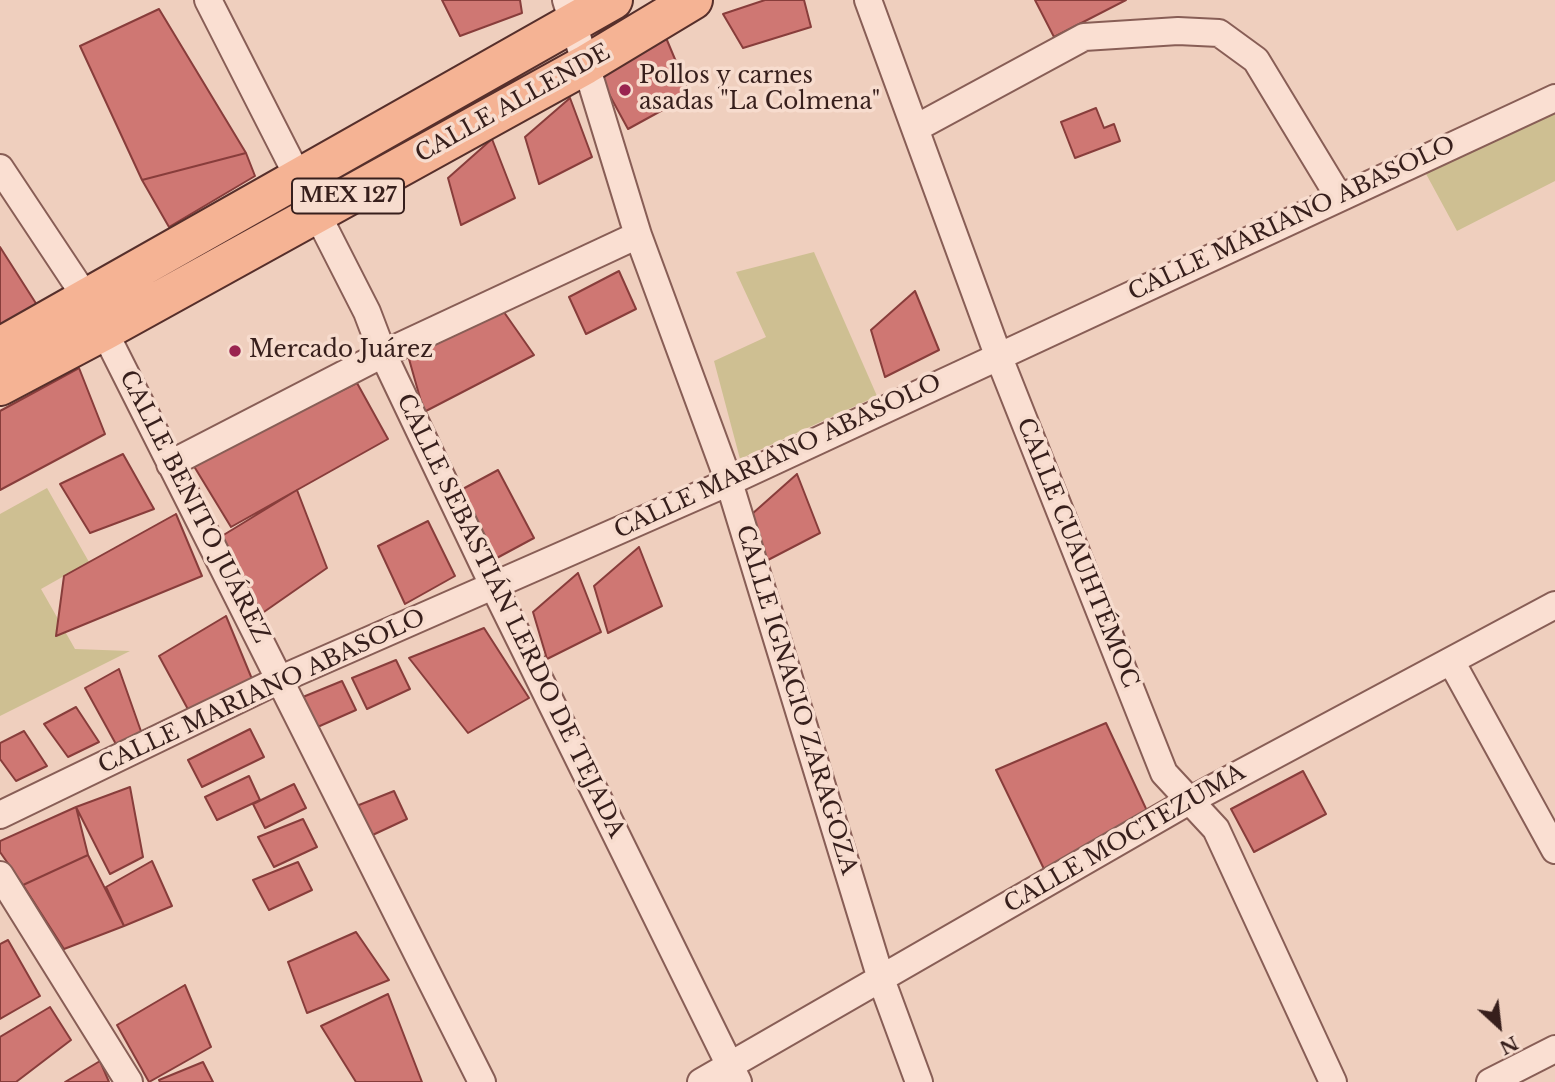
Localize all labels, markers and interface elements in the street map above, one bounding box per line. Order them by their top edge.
street label: CALLE ALLENDE [411,39,615,169]
place label: Pollos y carnes asadas "La Colmena" [639,63,880,117]
marker: Pollos y carnes asadas "La Colmena" [617,82,633,98]
street label: CALLE MARIANO ABASOLO [1124,131,1460,307]
road number: MEX 127 [292,178,404,214]
place label: Mercado Juárez [249,337,433,365]
marker: Mercado Juárez [227,343,243,359]
street label: CALLE BENITO JUÁREZ [113,366,275,648]
street label: CALLE MARIANO ABASOLO [610,369,946,545]
street label: CALLE SEBASTIÁN LERDO DE TEJADA [390,390,630,842]
street label: CALLE CUAUHTÉMOC [1010,414,1144,692]
street label: CALLE IGNACIO ZARAGOZA [730,522,862,878]
street label: CALLE MARIANO ABASOLO [94,604,430,780]
street label: CALLE MOCTEZUMA [1000,759,1250,919]
north arrow [1464,991,1534,1061]
text: N [1496,1031,1522,1059]

